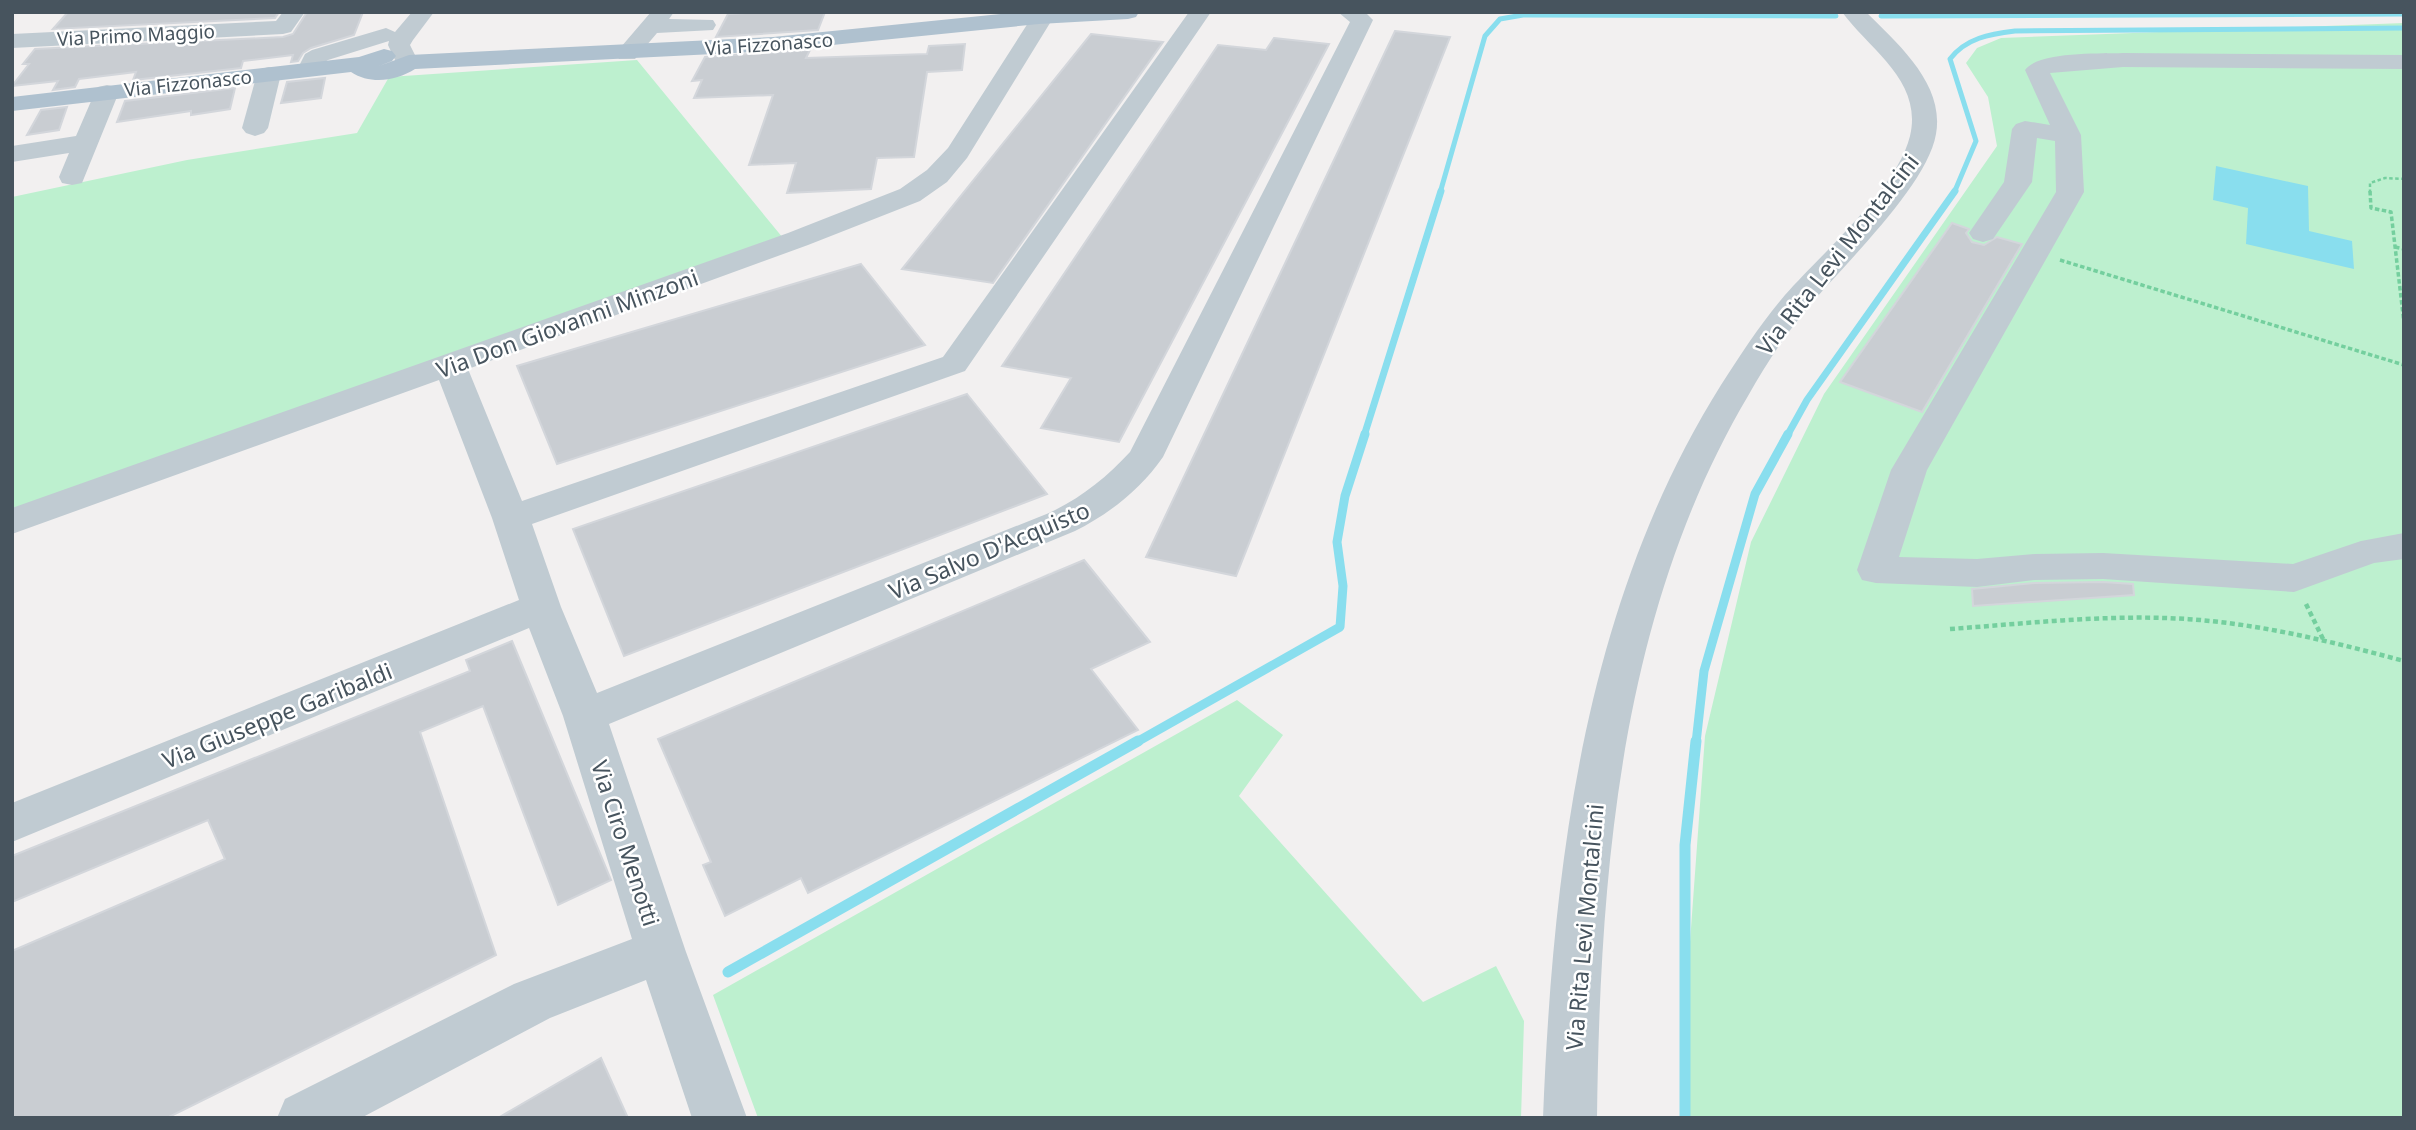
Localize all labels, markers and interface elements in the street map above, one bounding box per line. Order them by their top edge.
street label: Via Primo Maggio [56,18,216,52]
street label: Via Fizzonasco [704,27,834,61]
street label: Via Fizzonasco [123,63,253,103]
street label: Via Rita Levi Montalcini [1748,147,1926,361]
street label: Via Don Giovanni Minzoni [432,261,702,385]
street label: Via Salvo D'Acquisto [884,493,1094,607]
street label: Via Giuseppe Garibaldi [157,654,397,776]
street label: Via Ciro Menotti [584,756,668,930]
street label: Via Rita Levi Montalcini [1557,802,1611,1052]

